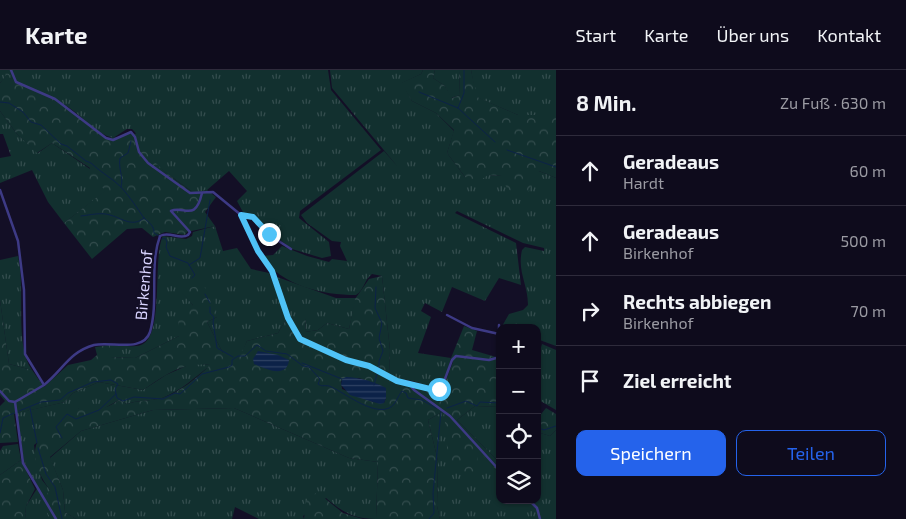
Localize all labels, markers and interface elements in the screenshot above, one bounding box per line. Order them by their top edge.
text: Karte [25,20,88,49]
text: Start [575,24,616,46]
text: Karte [644,24,689,46]
text: Über uns [717,24,789,46]
text: Kontakt [817,24,881,46]
text: 8 Min. [576,90,636,115]
text: Zu Fuß · 630 m [780,93,886,112]
text: Geradeaus [623,150,719,173]
icon: ahead [576,157,604,185]
text: 60 m [850,161,886,180]
text: Hardt [623,173,664,192]
text: Geradeaus [623,220,719,243]
route end [258,223,281,246]
icon: ahead [576,227,604,255]
text: 500 m [841,231,886,250]
text: Birkenhof [623,243,694,262]
street label: Birkenhof [130,248,156,321]
text: Rechts abbiegen [623,290,771,313]
icon: right [576,297,604,325]
text: 70 m [851,301,886,320]
text: Birkenhof [623,313,694,332]
map controls [496,324,541,504]
button: + [496,324,541,369]
icon: arrive [576,367,604,395]
button: − [496,369,541,414]
text: Ziel erreicht [623,369,732,392]
route start [428,378,451,401]
button: locate [496,414,541,459]
button: Speichern [576,430,726,476]
button: Teilen [736,430,886,476]
button: layers [496,459,541,504]

